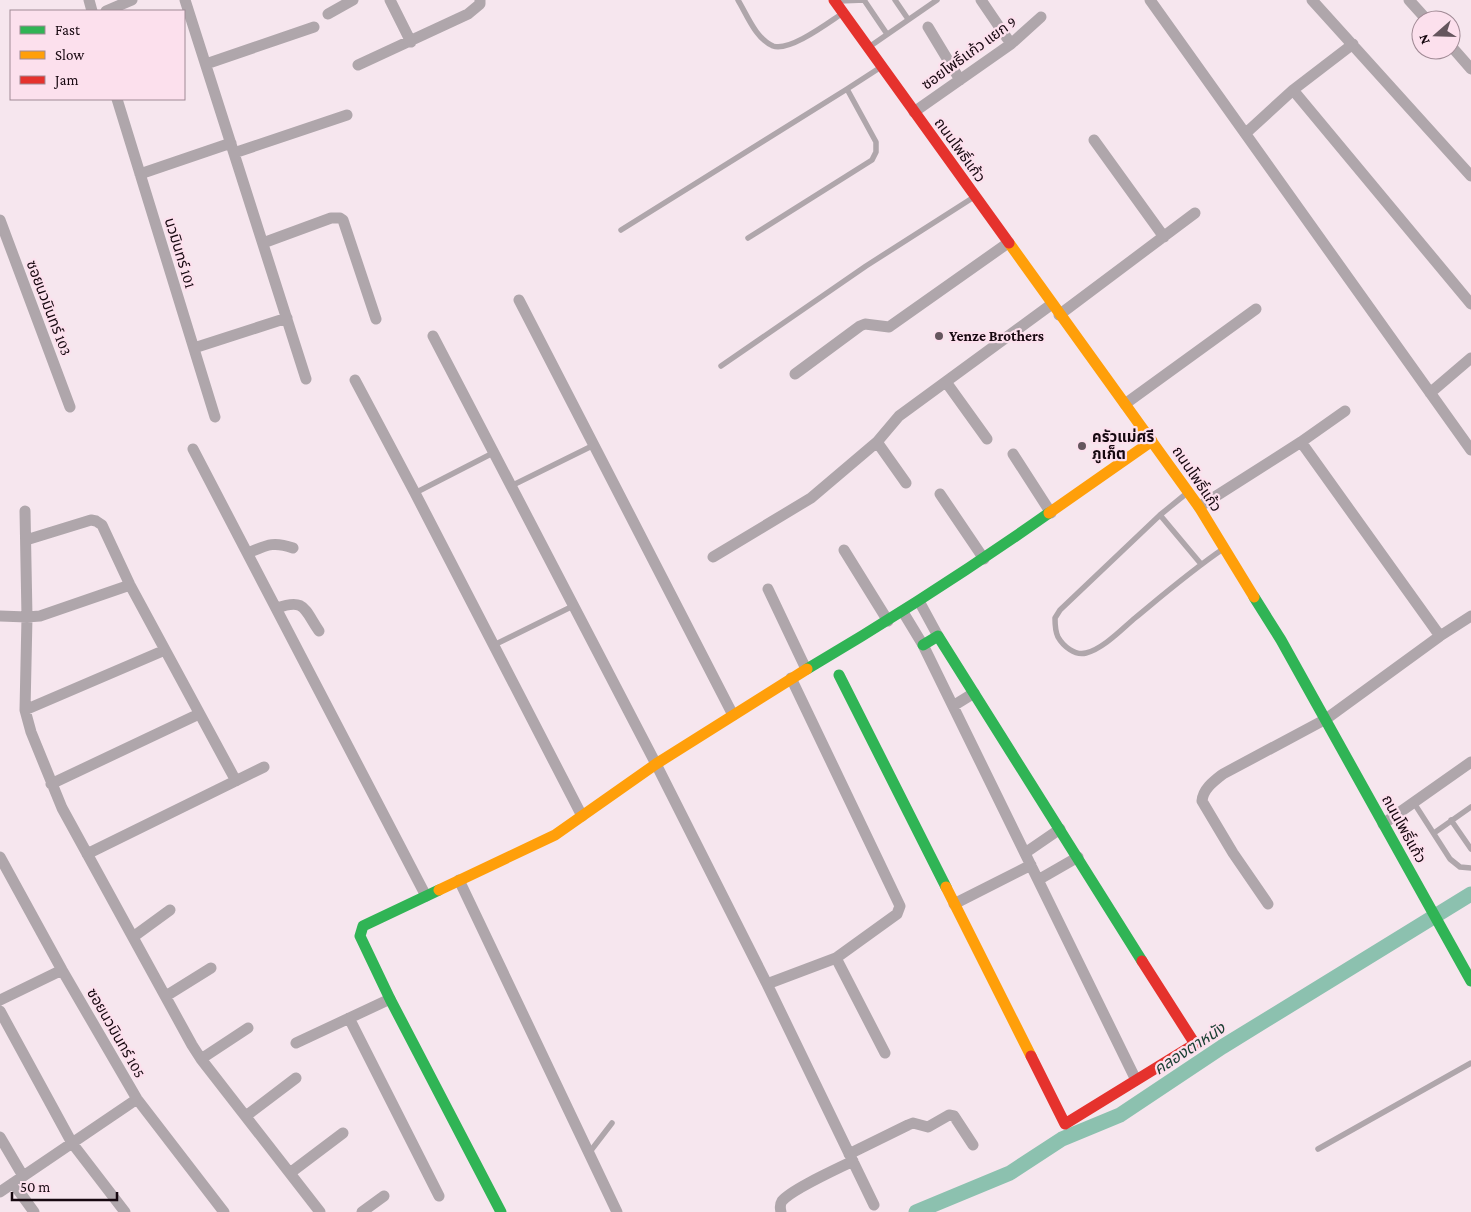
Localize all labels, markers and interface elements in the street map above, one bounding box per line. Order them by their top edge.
legend [10,10,185,100]
north arrow [1411,10,1461,60]
street label: ซอยโพธิ์เเก้ว แยก 9 [918,12,1020,93]
text: Fast [55,22,81,38]
text: N [1414,32,1433,47]
text: Slow [55,47,85,63]
text: Jam [53,72,78,89]
street label: ถนนโพธิ์แก้ว [931,114,989,185]
street label: นวมินทร์ 101 [162,216,198,290]
street label: ซอยนวมินทร์ 103 [24,258,74,358]
place label: Yenze Brothers [949,328,1044,344]
marker: Yenze Brothers [933,330,945,342]
place label: ครัวแม่ศรี ภูเก็ต [1092,428,1154,464]
marker: ครัวแม่ศรี ภูเก็ต [1076,440,1088,452]
street label: ถนนโพธิ์แก้ว [1169,443,1226,515]
street label: ถนนโพธิ์แก้ว [1379,792,1430,866]
street label: ซอยนวมินทร์ 105 [84,985,148,1081]
water label: คลองตาหนัง [1151,1018,1229,1078]
scale bar [12,1170,118,1202]
text: 50 m [20,1179,50,1195]

